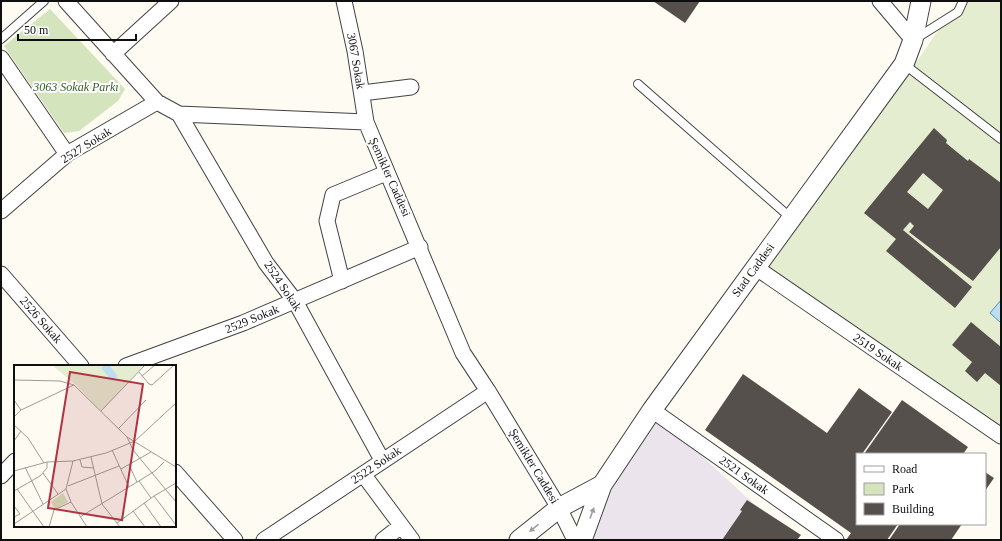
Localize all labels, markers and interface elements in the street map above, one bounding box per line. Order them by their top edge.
scale bar [18,16,136,42]
text: 50 m [24,23,49,37]
street label: 3067 Sokak [344,32,368,90]
park label: 3063 Sokak Parkı [32,80,119,94]
street label: 2527 Sokak [58,124,114,166]
street label: Şemikler Caddesi [366,135,414,219]
street label: Stad Caddesi [729,240,778,300]
street label: 2524 Sokak [261,258,305,314]
street label: 2526 Sokak [17,294,65,346]
street label: 2529 Sokak [223,302,281,336]
street label: 2519 Sokak [850,330,906,374]
inset map [14,365,176,527]
street label: Şemikler Caddesi [506,426,562,507]
street label: 2522 Sokak [348,443,404,487]
street label: 2521 Sokak [717,453,771,497]
legend [856,453,986,525]
text: Road [892,462,917,476]
text: Park [892,482,914,496]
text: Building [892,502,934,516]
one-way arrow [590,506,596,518]
one-way arrow [528,524,539,532]

